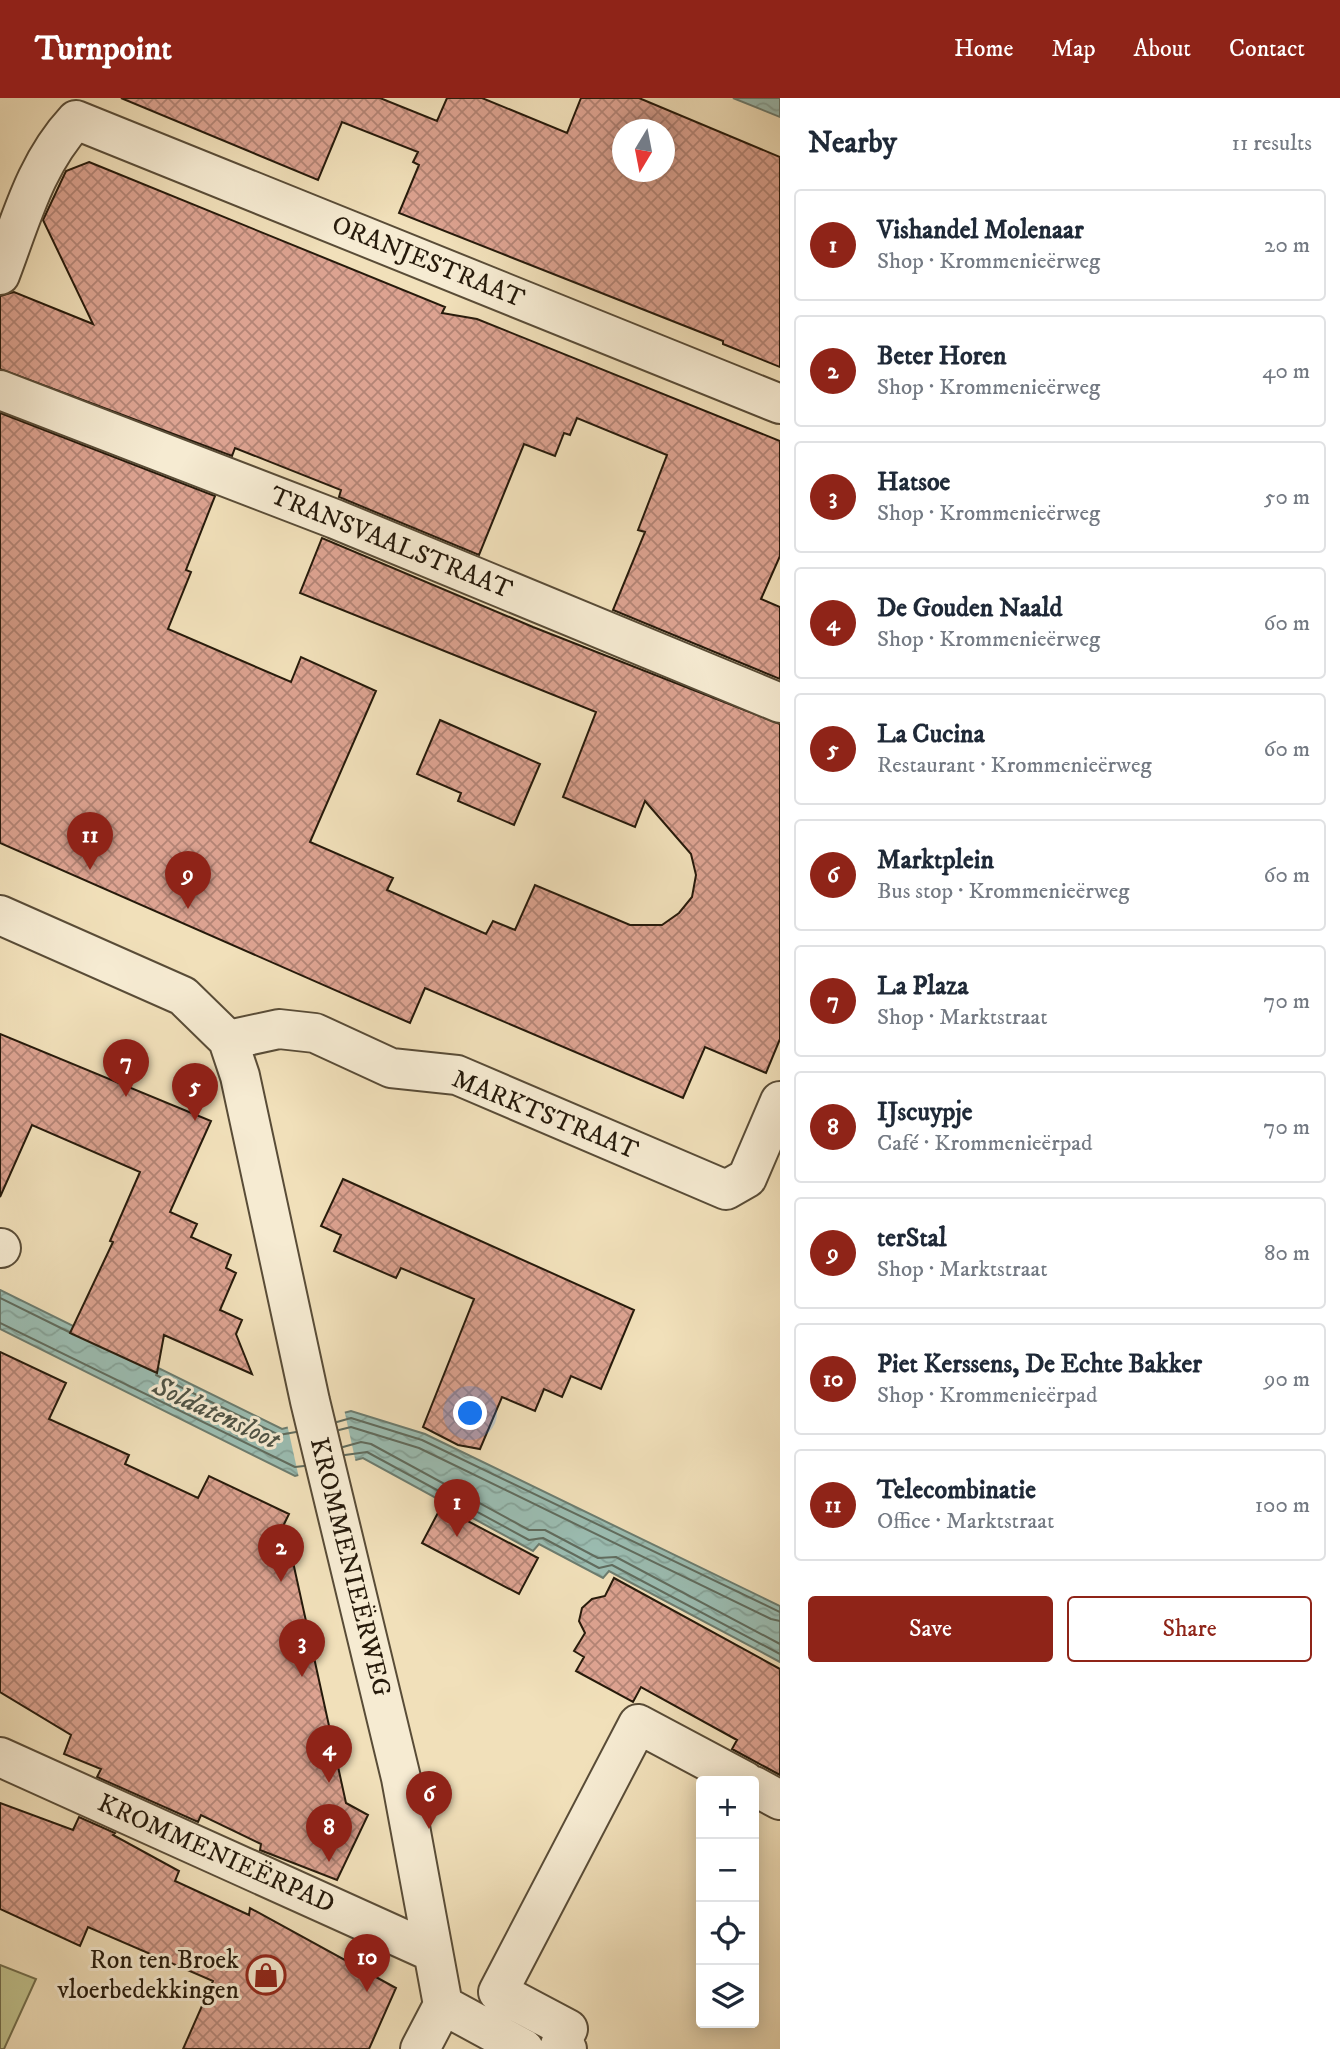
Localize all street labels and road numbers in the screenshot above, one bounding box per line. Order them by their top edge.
street label: ORANJESTRAAT [327,208,529,316]
street label: TRANSVAALSTRAAT [265,479,517,607]
street label: MARKTSTRAAT [447,1063,643,1168]
street label: KROMMENIEËRWEG [302,1434,398,1700]
street label: KROMMENIEËRPAD [92,1787,340,1921]

